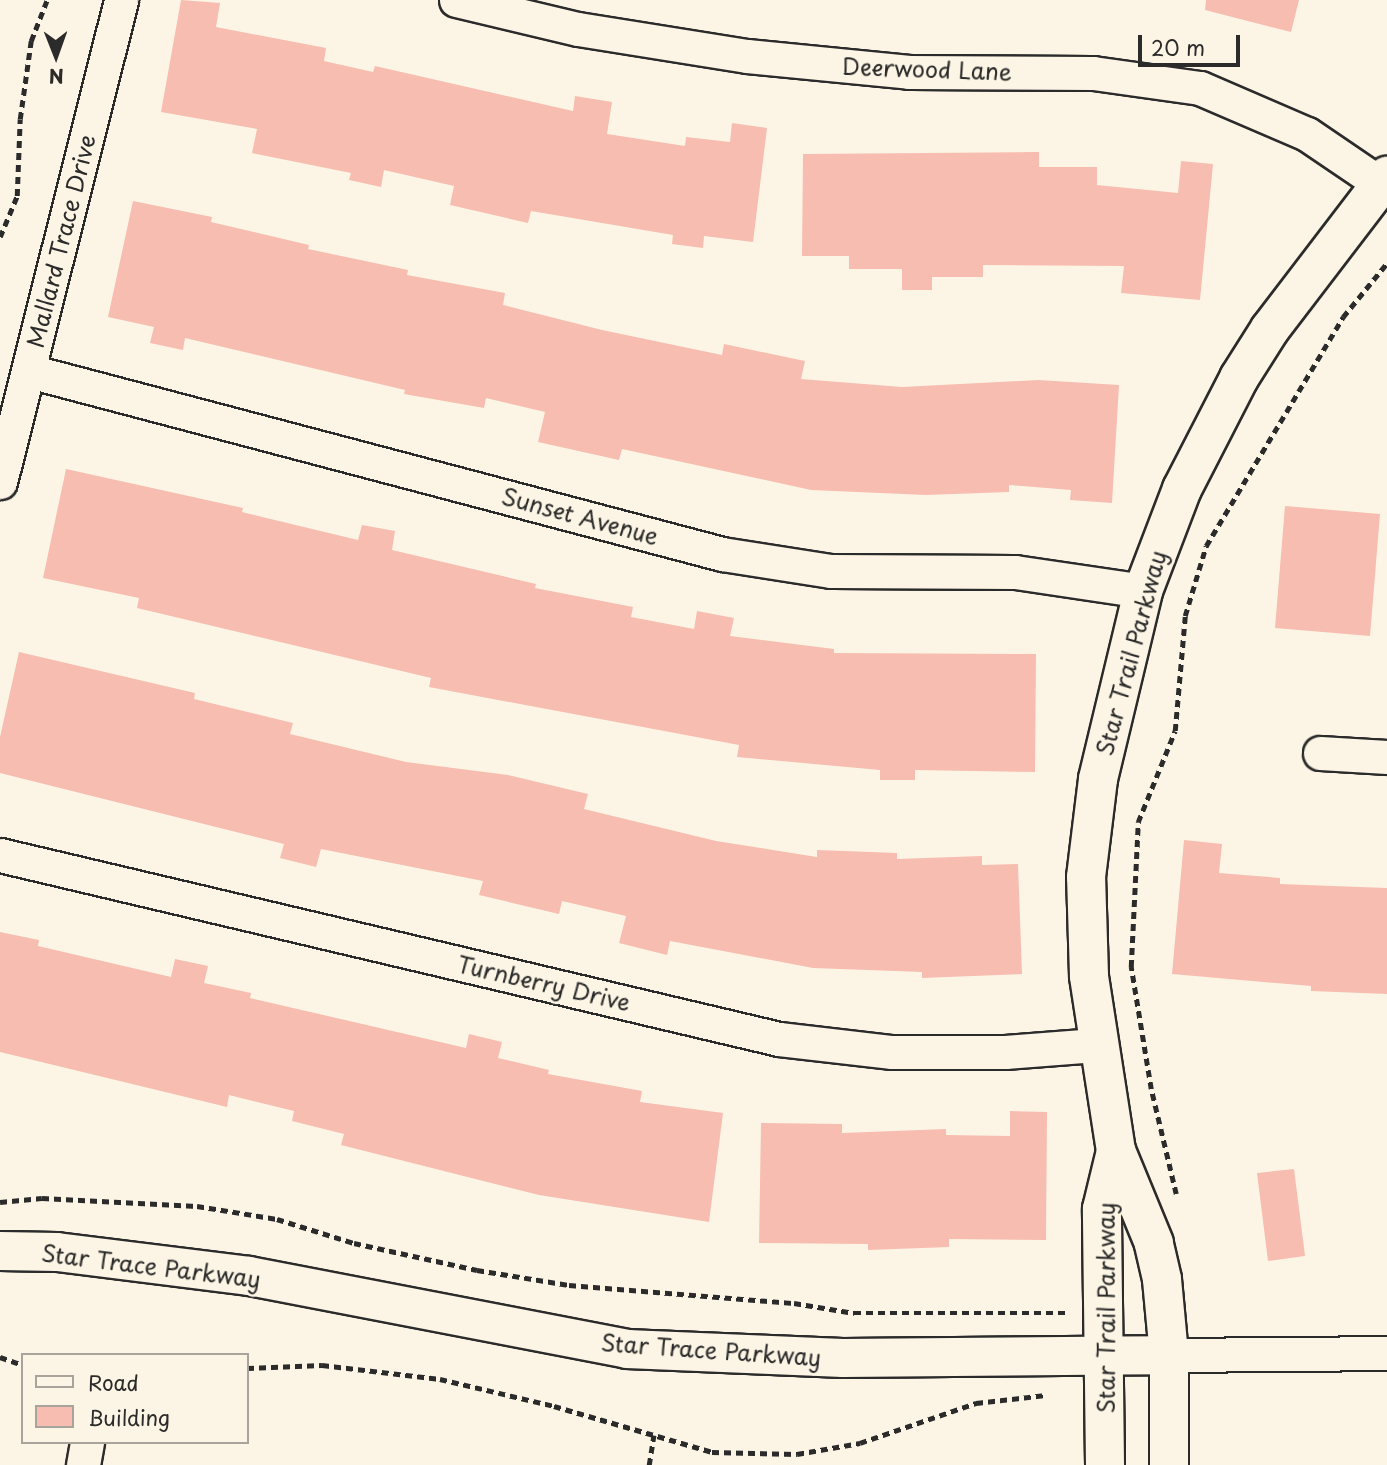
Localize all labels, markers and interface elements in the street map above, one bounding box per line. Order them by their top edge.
north arrow [21,21,91,91]
scale bar [1142,21,1244,65]
text: 20 m [1151,31,1205,63]
street label: Deerwood Lane [841,52,1013,86]
text: N [49,63,64,91]
street label: Mallard Trace Drive [21,130,101,352]
street label: Sunset Avenue [499,482,661,550]
street label: Star Trail Parkway [1090,547,1172,759]
street label: Turnberry Drive [455,950,633,1016]
street label: Star Trail Parkway [1092,1202,1120,1414]
street label: Star Trace Parkway [39,1239,263,1293]
street label: Star Trace Parkway [599,1328,823,1372]
legend [21,1353,248,1444]
text: Road [88,1366,139,1398]
text: Building [88,1401,170,1433]

